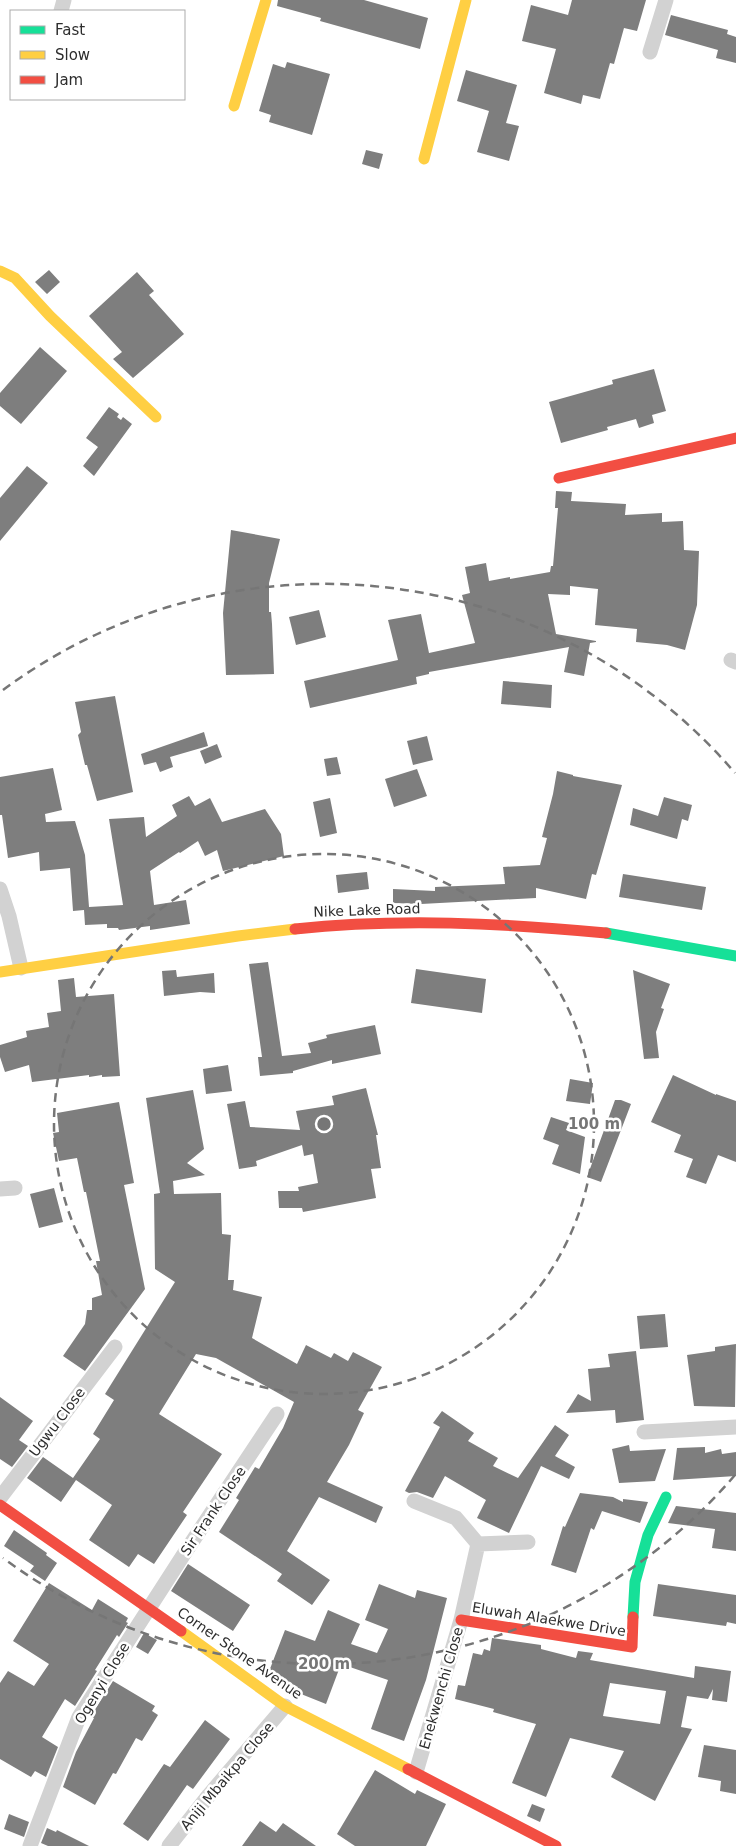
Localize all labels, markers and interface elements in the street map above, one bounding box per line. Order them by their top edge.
legend [10,10,185,100]
text: Fast [55,21,85,39]
text: Slow [55,46,90,64]
text: Jam [54,71,83,89]
street label: Nike Lake Road [313,900,421,920]
centre of rings [315,1115,333,1133]
text: 100 m [568,1115,620,1133]
street label: Ugwu Close [26,1384,88,1460]
street label: Sir Frank Close [177,1463,249,1559]
street label: Eluwah Alaekwe Drive [471,1599,627,1639]
street label: Corner Stone Avenue [175,1604,305,1702]
street label: Enekwenchi Close [416,1625,466,1751]
street label: Ogenyi Close [71,1639,133,1727]
text: 200 m [298,1655,350,1673]
street label: Aniji Mbaikpa Close [177,1719,277,1833]

